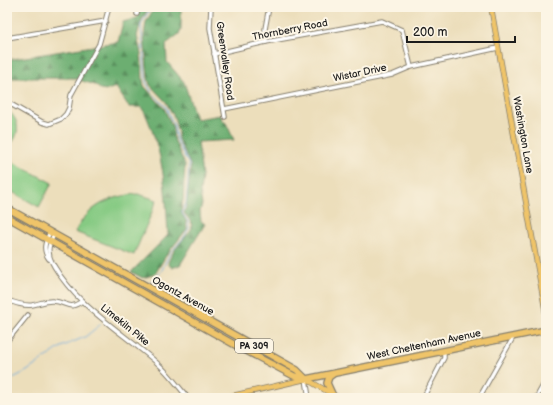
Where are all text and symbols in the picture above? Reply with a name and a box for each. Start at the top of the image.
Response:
street label: Thornberry Road [251,17,329,43]
scale bar [407,18,515,44]
street label: Greenvalley Road [214,21,237,102]
text: 200 m [413,25,447,40]
street label: Wistar Drive [332,61,388,85]
street label: Washington Lane [510,96,536,174]
street label: Ogontz Avenue [150,274,216,318]
street label: Limekiln Pike [98,302,152,348]
street label: West Cheltenham Avenue [366,327,482,363]
road number: PA 309 [235,339,273,353]

